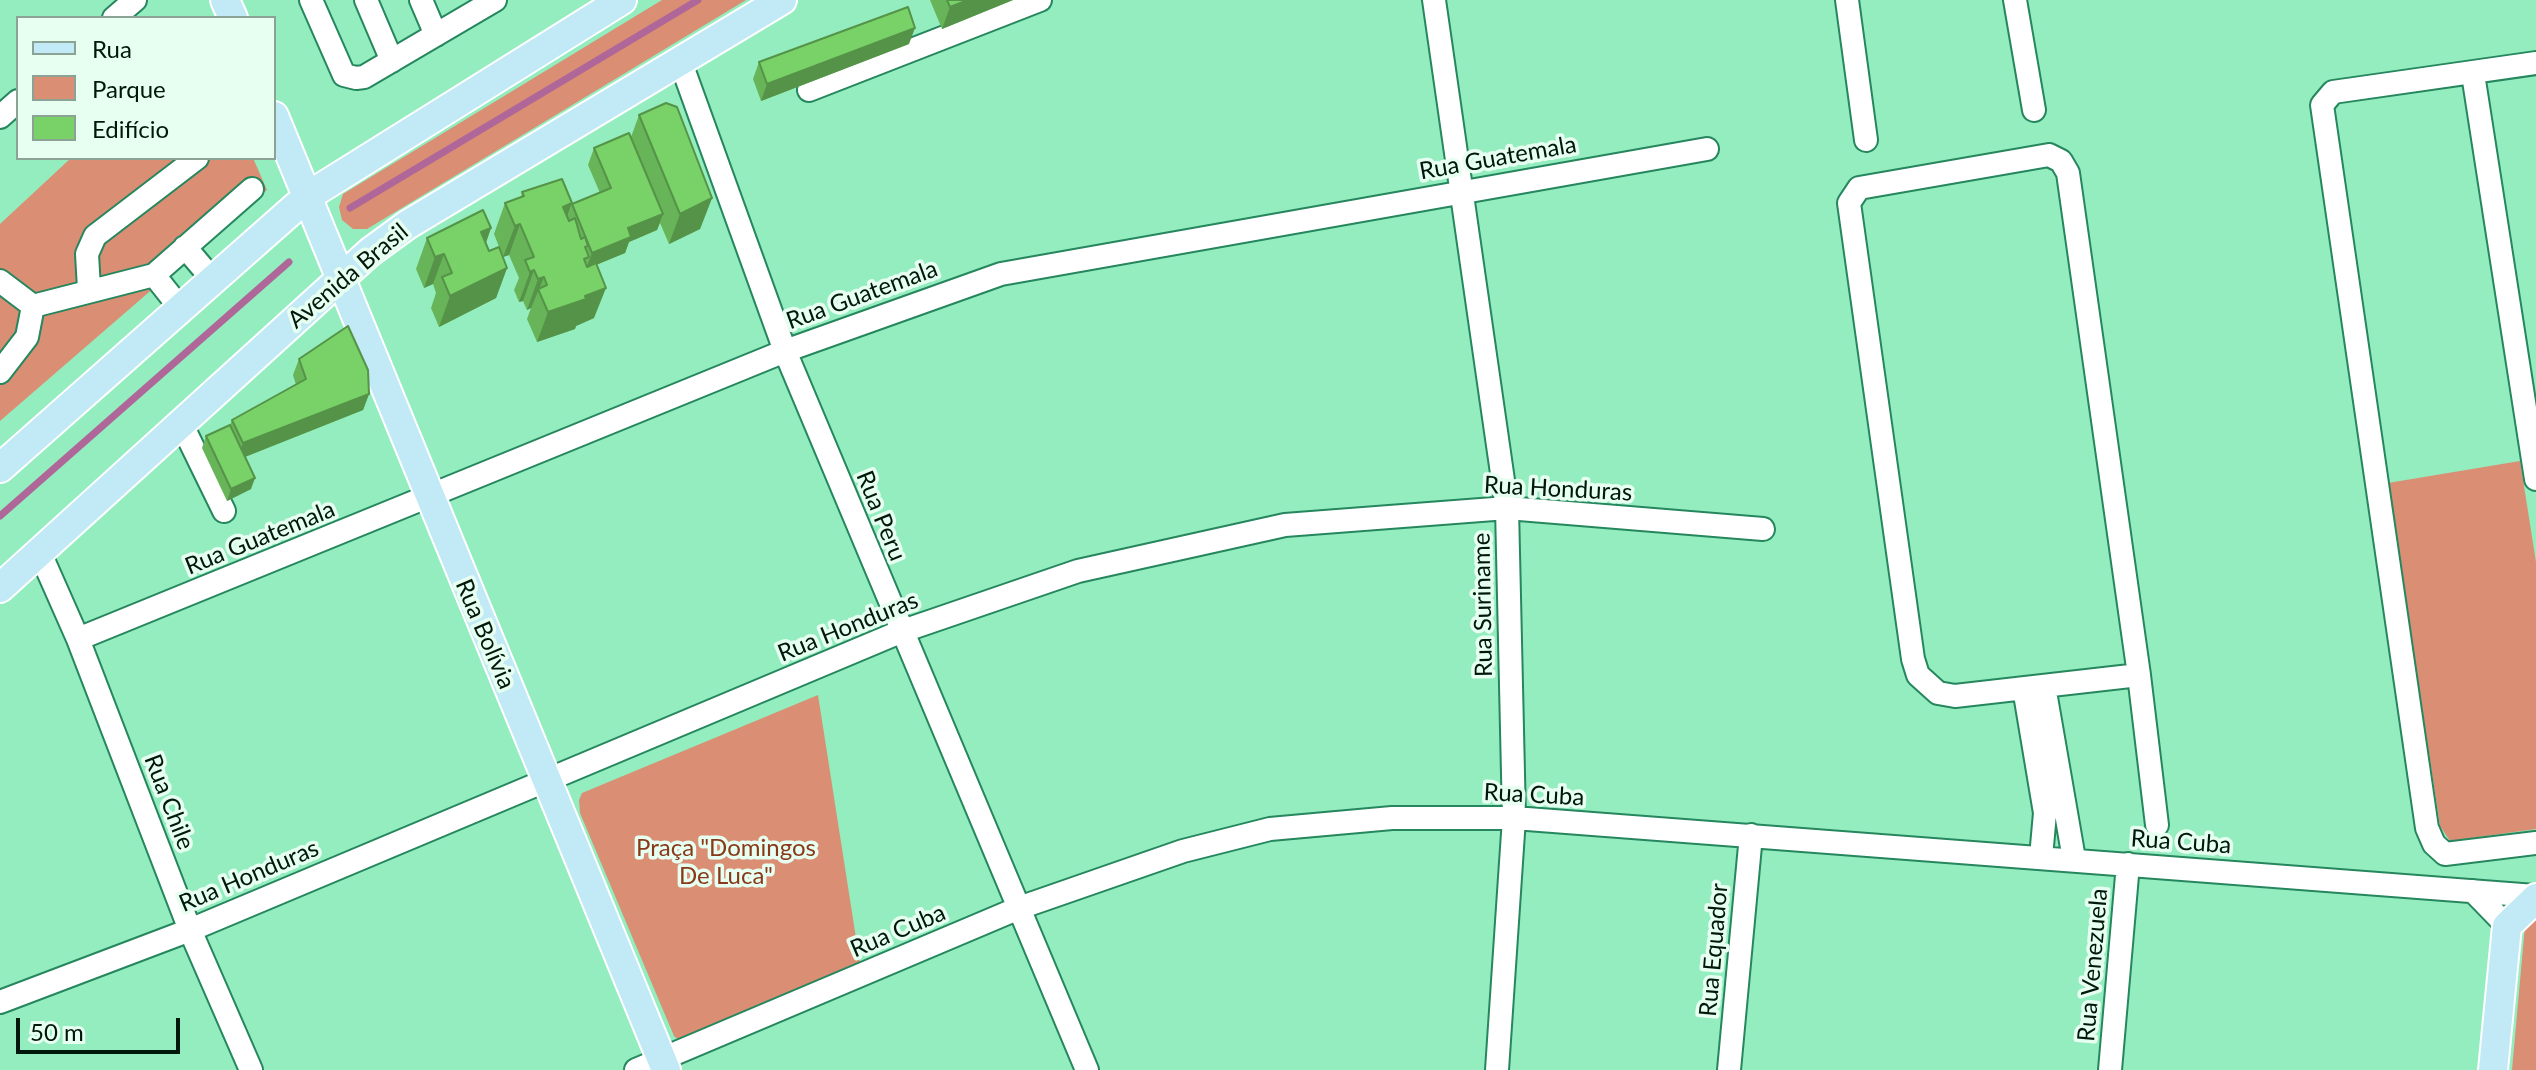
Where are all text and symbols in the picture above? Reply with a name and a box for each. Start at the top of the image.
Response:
legend [16,16,276,160]
text: Rua [92,34,132,63]
text: Parque [92,74,166,103]
text: Edifício [92,114,169,143]
street label: Rua Guatemala [1417,130,1579,186]
street label: Avenida Brasil [282,217,414,335]
street label: Rua Guatemala [782,254,942,336]
street label: Rua Peru [850,467,912,565]
street label: Rua Honduras [1483,471,1633,507]
street label: Rua Guatemala [181,495,339,581]
street label: Rua Suriname [1467,533,1499,677]
street label: Rua Bolívia [449,575,521,693]
street label: Rua Honduras [774,586,922,668]
street label: Rua Chile [138,750,200,854]
street label: Rua Cuba [1483,778,1585,812]
street label: Rua Cuba [2130,824,2232,860]
street label: Rua Honduras [175,834,323,918]
park label: Praça "Domingos De Luca" [636,834,816,890]
street label: Rua Equador [1694,882,1734,1018]
street label: Rua Venezuela [2072,887,2114,1043]
street label: Rua Cuba [846,898,950,964]
scale bar [20,1002,184,1052]
text: 50 m [30,1017,84,1046]

